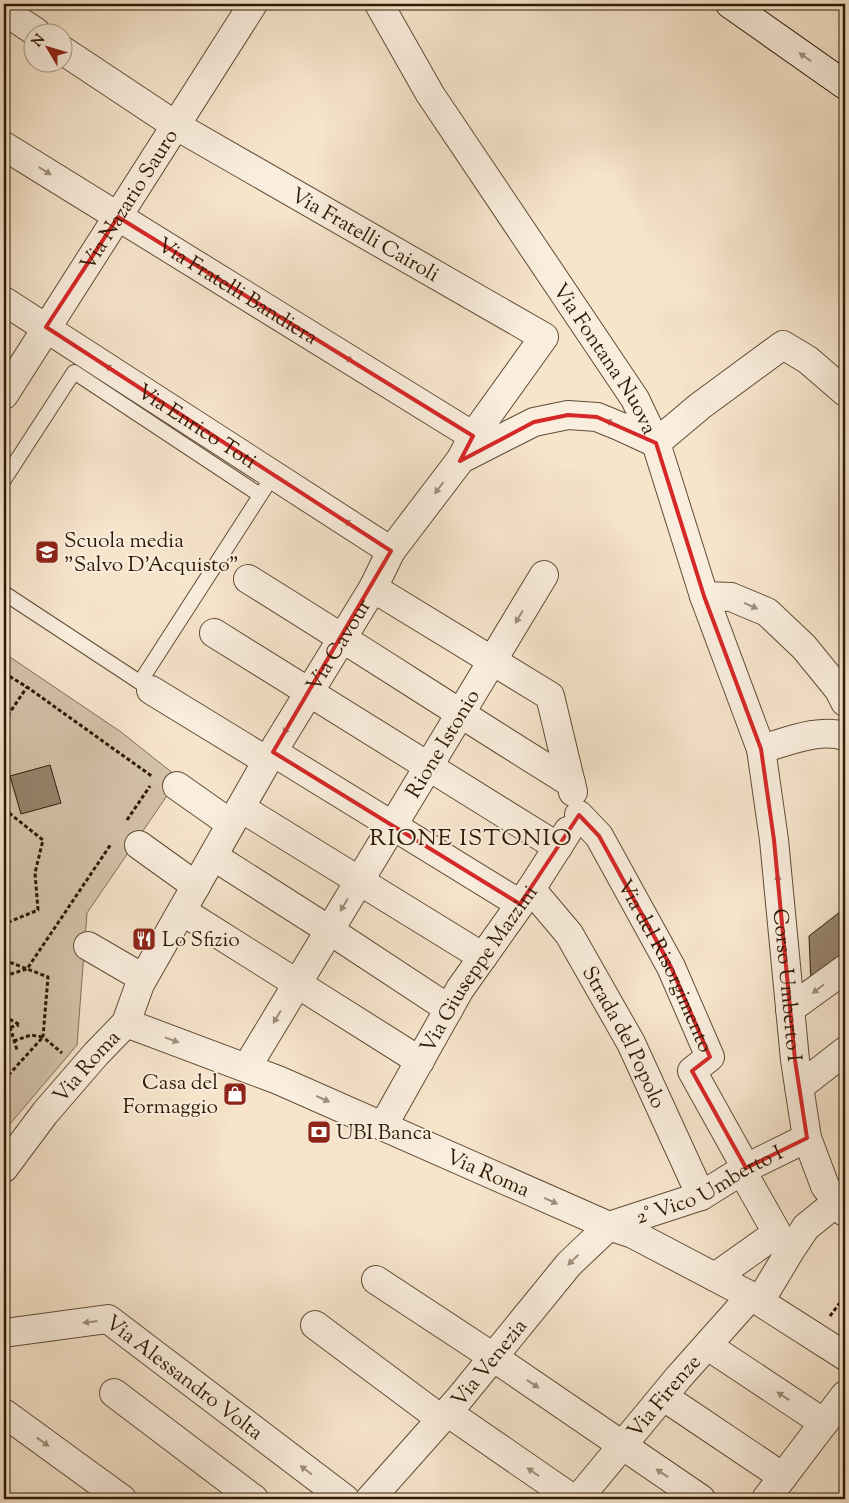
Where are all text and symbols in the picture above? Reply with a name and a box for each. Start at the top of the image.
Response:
north arrow [22,22,72,72]
text: N [28,31,51,52]
one-way arrow [799,52,812,62]
street label: Via Nazario Sauro [74,124,187,277]
one-way arrow [39,167,52,176]
street label: Via Fratelli Cairoli [284,181,444,291]
street label: Via Fratelli Bandiera [151,231,323,354]
street label: Via Fontana Nuova [544,278,663,440]
one-way arrow [341,354,354,363]
one-way arrow [105,364,118,374]
street label: Via Enrico Toti [130,378,262,477]
one-way arrow [604,419,619,427]
one-way arrow [434,481,444,495]
one-way arrow [344,519,357,529]
place label: Scuola media "Salvo D'Acquisto" [64,527,239,581]
school or university icon: Scuola media "Salvo D'Acquisto" [34,539,60,565]
street label: Via Cavour [300,594,380,698]
one-way arrow [744,602,758,610]
one-way arrow [514,611,523,624]
street label: Rione Istonio [400,684,489,805]
one-way arrow [283,722,292,735]
district label: RIONE ISTONIO [369,822,573,856]
one-way arrow [774,872,782,888]
street label: Via del Risorgimento [609,874,719,1058]
street label: Via Giuseppe Mazzini [414,880,546,1059]
one-way arrow [340,898,349,911]
street label: Corso Umberto I [764,907,808,1063]
restaurant icon: Lo Sfizio [131,926,157,952]
place label: Lo Sfizio [162,926,240,956]
street label: Strada del Popolo [573,961,672,1114]
one-way arrow [811,984,825,994]
one-way arrow [273,1010,282,1023]
street label: Via Roma [47,1024,129,1111]
one-way arrow [165,1036,180,1044]
place label: Casa del Formaggio [123,1069,218,1123]
shop icon: Casa del Formaggio [222,1081,248,1107]
one-way arrow [316,1096,330,1104]
bank icon: UBI Banca [306,1119,332,1145]
place label: UBI Banca [336,1119,432,1149]
street label: 2° Vico Umberto I [632,1139,789,1233]
street label: Via Roma [441,1143,534,1206]
one-way arrow [544,1198,558,1206]
one-way arrow [568,1253,580,1265]
street label: Via Alessandro Volta [98,1309,269,1449]
street label: Via Venezia [445,1313,536,1414]
one-way arrow [81,1318,97,1326]
street label: Via Firenze [621,1349,709,1445]
one-way arrow [526,1379,540,1389]
one-way arrow [776,1391,790,1401]
one-way arrow [36,1437,50,1447]
one-way arrow [300,1464,313,1475]
one-way arrow [527,1467,540,1477]
one-way arrow [655,1468,668,1477]

